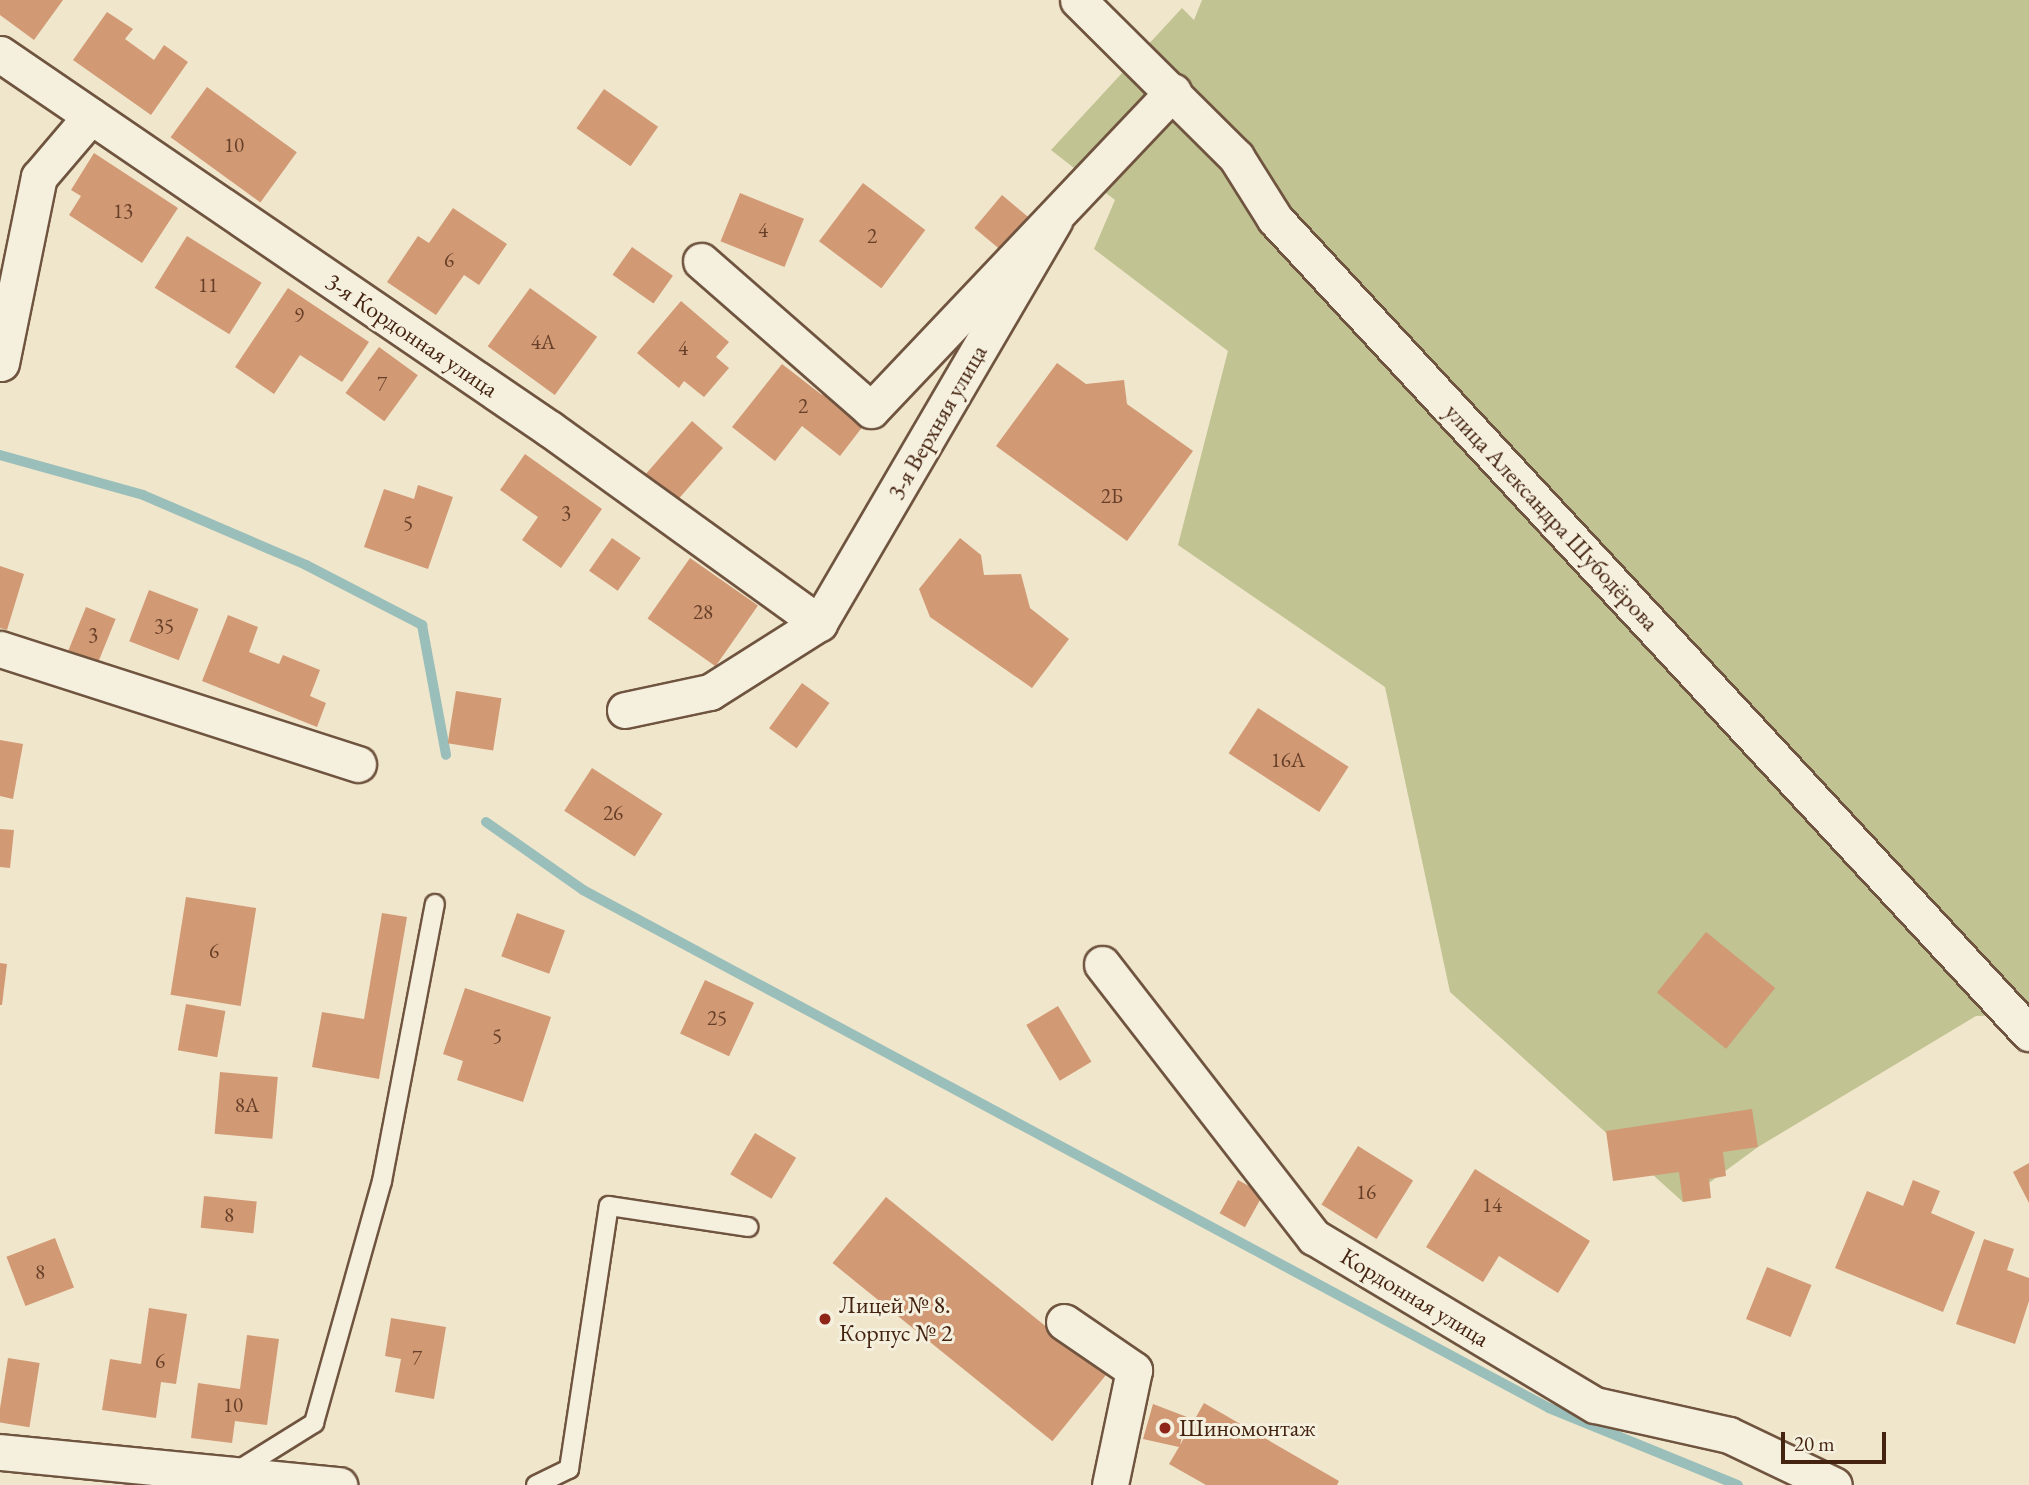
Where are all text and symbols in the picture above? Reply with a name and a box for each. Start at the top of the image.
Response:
house number: 10 [224,132,244,158]
house number: 13 [113,198,133,224]
house number: 4 [758,217,768,243]
house number: 2 [867,223,877,249]
house number: 6 [444,247,454,273]
street label: 3-я Кордонная улица [320,267,504,403]
house number: 11 [198,272,218,298]
house number: 9 [294,302,304,328]
house number: 4А [531,329,555,355]
house number: 4 [678,335,688,361]
street label: 3-я Верхняя улица [881,340,993,504]
house number: 7 [377,371,387,397]
house number: 2 [798,393,808,419]
street label: улица Александра Шубодёрова [1439,397,1665,637]
house number: 2Б [1101,483,1123,509]
house number: 3 [561,500,571,526]
house number: 5 [403,510,413,536]
house number: 28 [693,599,713,625]
house number: 35 [154,613,174,639]
house number: 3 [88,622,98,648]
house number: 16А [1271,747,1305,773]
house number: 26 [603,800,623,826]
house number: 6 [209,938,219,964]
house number: 25 [707,1005,727,1031]
house number: 5 [492,1023,502,1049]
house number: 8А [235,1092,259,1118]
house number: 16 [1356,1179,1376,1205]
house number: 14 [1482,1192,1502,1218]
house number: 8 [224,1202,234,1228]
street label: Кордонная улица [1336,1241,1494,1353]
house number: 8 [35,1259,45,1285]
place label: Лицей № 8. Корпус № 2 [839,1291,952,1347]
marker: Лицей № 8. Корпус № 2 [817,1311,833,1327]
house number: 7 [412,1345,422,1371]
house number: 6 [155,1348,165,1374]
house number: 10 [223,1392,243,1418]
place label: Шиномонтаж [1179,1414,1316,1442]
scale bar [1784,1418,1889,1462]
marker: Шиномонтаж [1157,1420,1173,1436]
text: 20 m [1794,1430,1835,1457]

